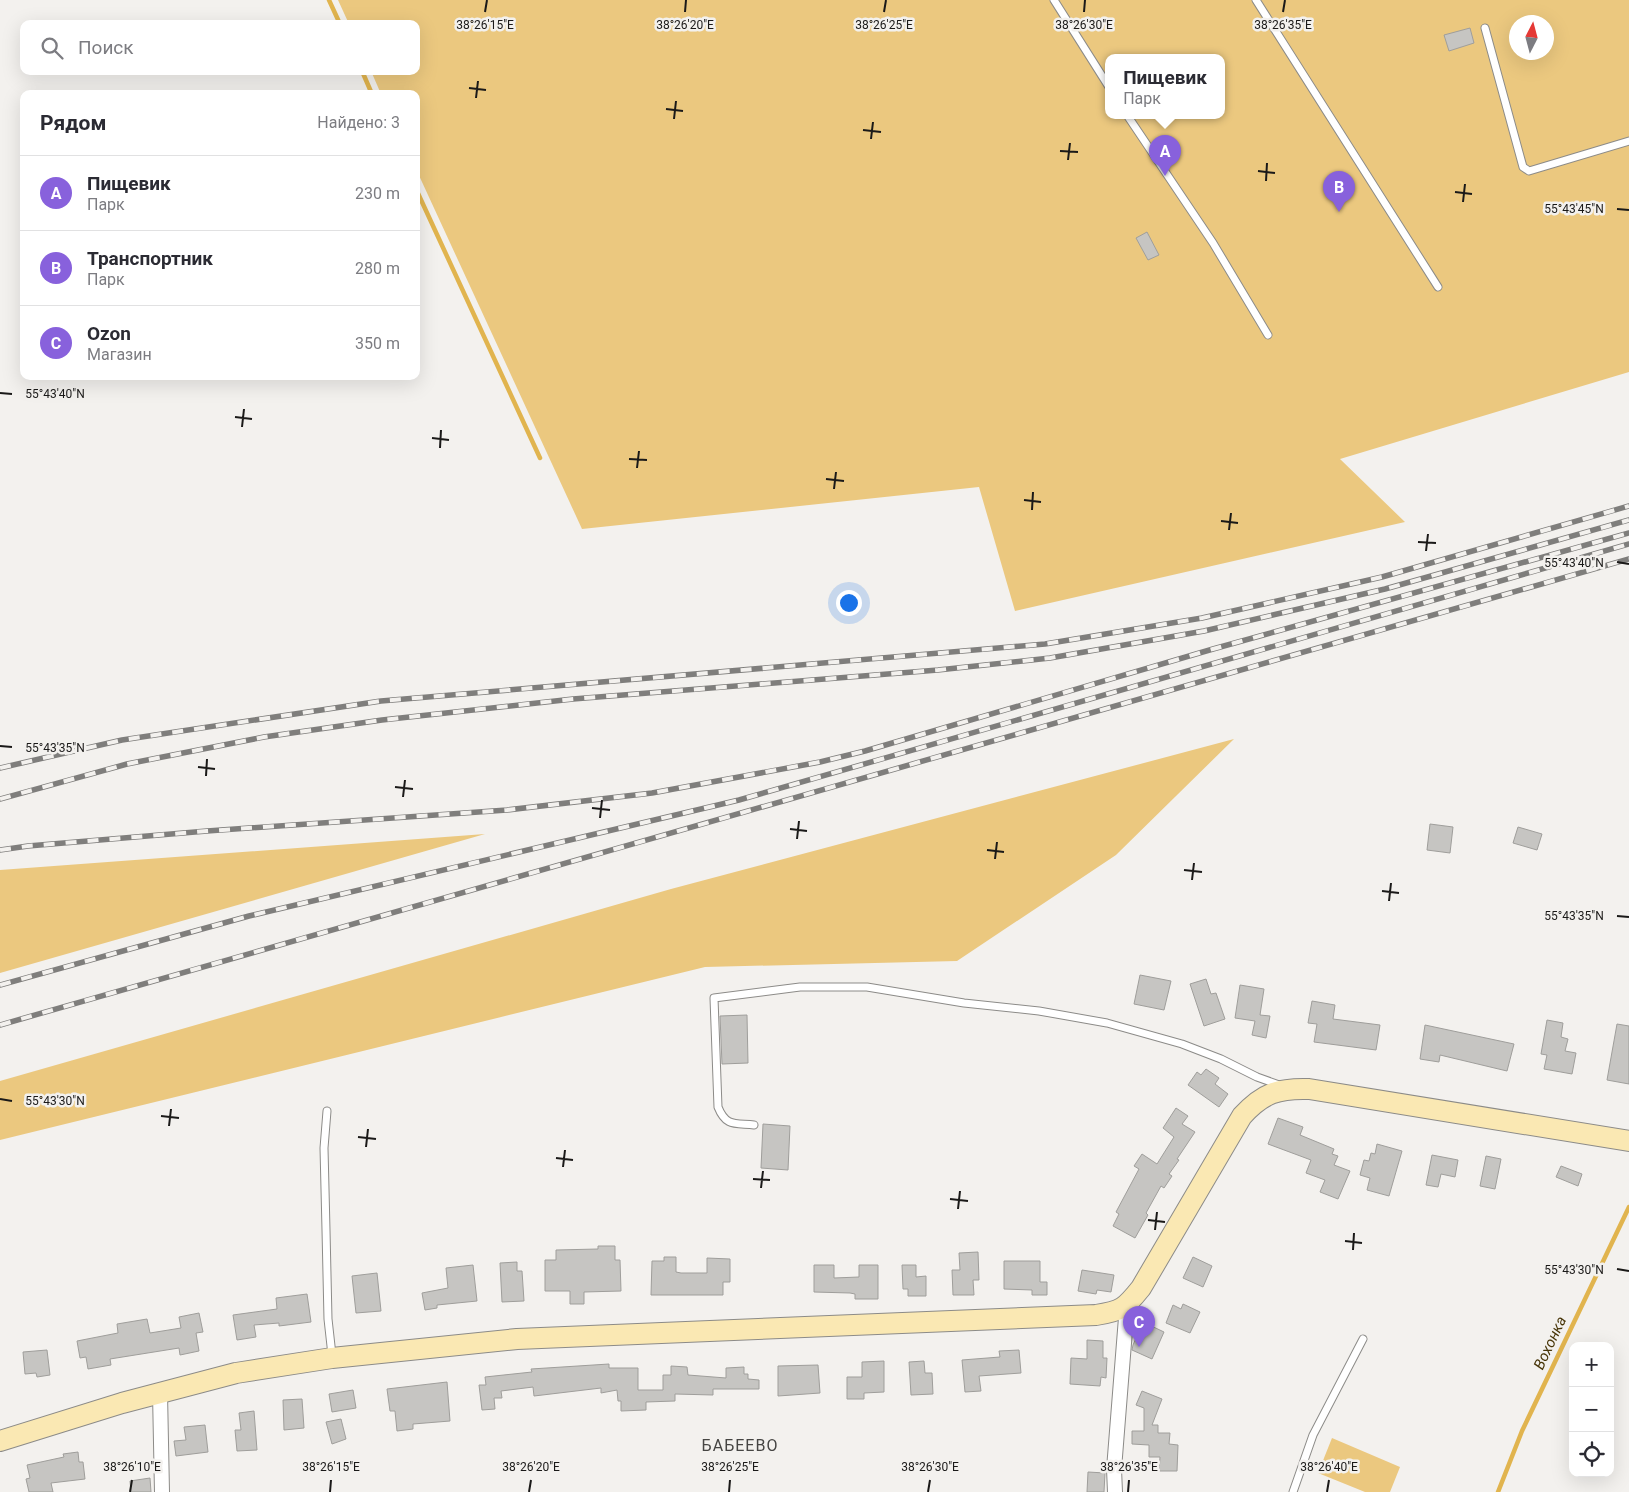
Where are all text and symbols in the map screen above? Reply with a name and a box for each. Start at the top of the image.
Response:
north arrow [1509,15,1554,60]
text: 38°26'15"E [456,18,514,32]
text: 38°26'20"E [656,18,714,32]
text: 38°26'25"E [855,18,913,32]
text: 38°26'30"E [1055,18,1113,32]
text: 38°26'35"E [1254,18,1312,32]
search box [20,20,420,75]
icon: search [38,34,66,62]
text: Поиск [78,36,134,59]
popup [1105,54,1225,119]
text: Пищевик [1123,66,1207,89]
text: Парк [1123,89,1161,108]
text: Рядом [40,111,106,135]
text: Найдено: 3 [317,113,400,132]
pin: A [1149,135,1181,176]
pin: B [1323,171,1355,212]
text: Пищевик [87,172,171,195]
text: A [51,184,61,203]
text: 230 m [355,184,400,203]
text: Парк [87,195,125,214]
text: 55°43'45"N [1544,202,1604,216]
text: Транспортник [87,247,213,270]
text: B [51,259,61,278]
text: 280 m [355,259,400,278]
text: Парк [87,270,125,289]
text: Ozon [87,322,131,345]
text: C [51,334,61,353]
text: 350 m [355,334,400,353]
text: Магазин [87,345,152,364]
text: 55°43'40"N [25,387,85,401]
text: 55°43'40"N [1544,556,1604,570]
your location [836,590,862,616]
text: 55°43'35"N [25,741,85,755]
text: 55°43'35"N [1544,909,1604,923]
text: 55°43'30"N [25,1094,85,1108]
text: 55°43'30"N [1544,1263,1604,1277]
pin: C [1123,1306,1155,1347]
water label: Вохонка [1530,1313,1570,1373]
map controls [1569,1342,1614,1477]
button: + [1569,1342,1614,1387]
button: − [1569,1387,1614,1432]
button: locate [1569,1432,1614,1477]
district label: БАБЕЕВО [702,1436,778,1455]
text: 38°26'10"E [103,1460,161,1474]
text: 38°26'15"E [302,1460,360,1474]
text: 38°26'20"E [502,1460,560,1474]
text: 38°26'25"E [701,1460,759,1474]
text: 38°26'30"E [901,1460,959,1474]
text: 38°26'35"E [1100,1460,1158,1474]
text: 38°26'40"E [1300,1460,1358,1474]

